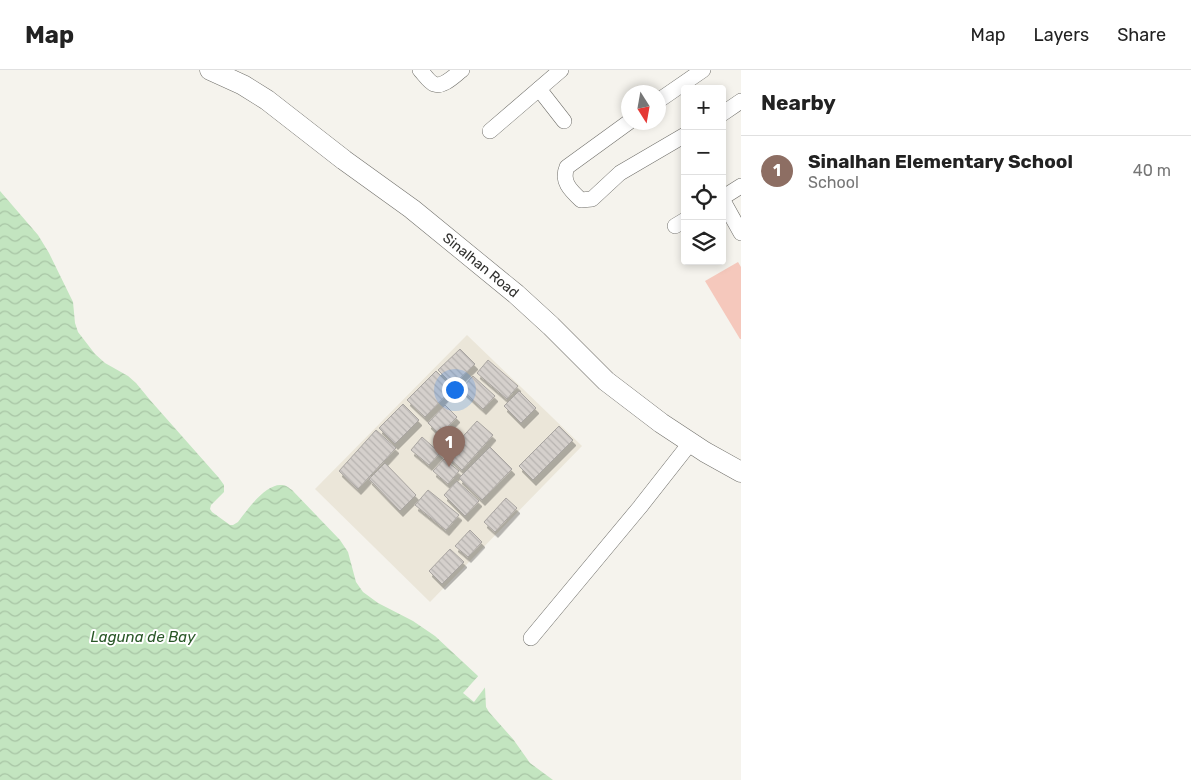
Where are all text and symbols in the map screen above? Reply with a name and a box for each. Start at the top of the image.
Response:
text: Map [25,21,74,49]
text: Map [971,24,1006,46]
text: Layers [1034,24,1089,46]
text: Share [1117,24,1166,46]
north arrow [621,85,666,130]
map controls [681,85,726,265]
button: + [681,85,726,130]
text: Nearby [761,90,836,115]
button: − [681,130,726,175]
text: Sinalhan Elementary School [808,150,1073,173]
text: 1 [773,161,781,180]
text: 40 m [1133,161,1171,180]
text: School [808,173,859,192]
button: locate [681,175,726,220]
button: layers [681,220,726,265]
street label: Sinalhan Road [439,229,522,301]
your location [442,377,468,403]
pin: 1 [433,426,465,467]
water label: Laguna de Bay [91,628,196,646]

